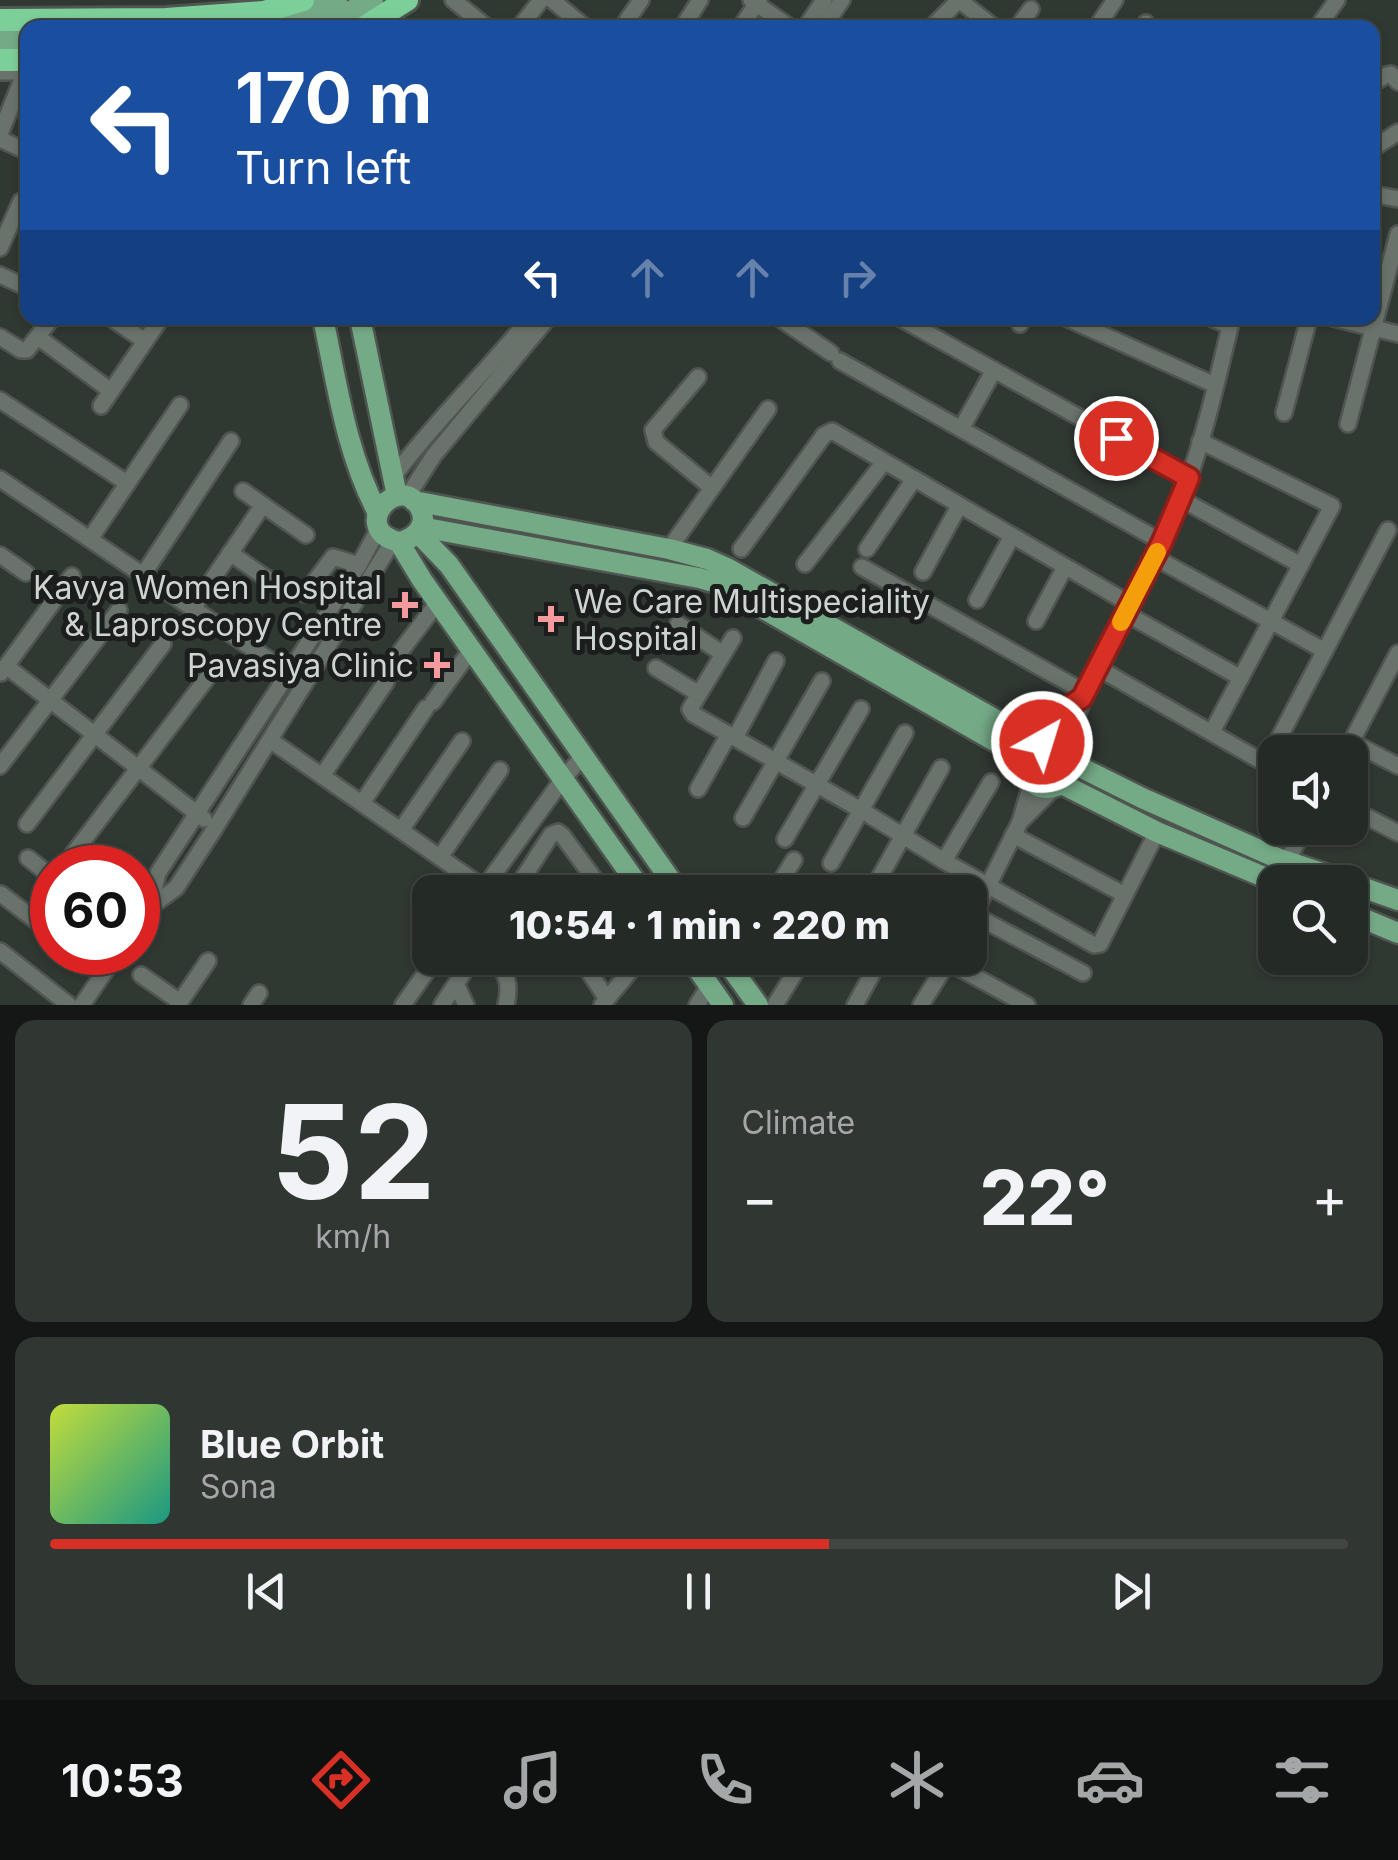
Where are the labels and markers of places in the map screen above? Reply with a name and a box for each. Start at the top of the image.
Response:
pin [1074,396,1159,481]
place label: Kavya Women Hospital & Laproscopy Centre [33,568,382,644]
place label: We Care Multispeciality Hospital [574,582,930,658]
marker: Kavya Women Hospital & Laproscopy Centre [392,592,418,618]
marker: We Care Multispeciality Hospital [538,606,564,632]
place label: Pavasiya Clinic [187,646,414,685]
marker: Pavasiya Clinic [424,652,450,678]

